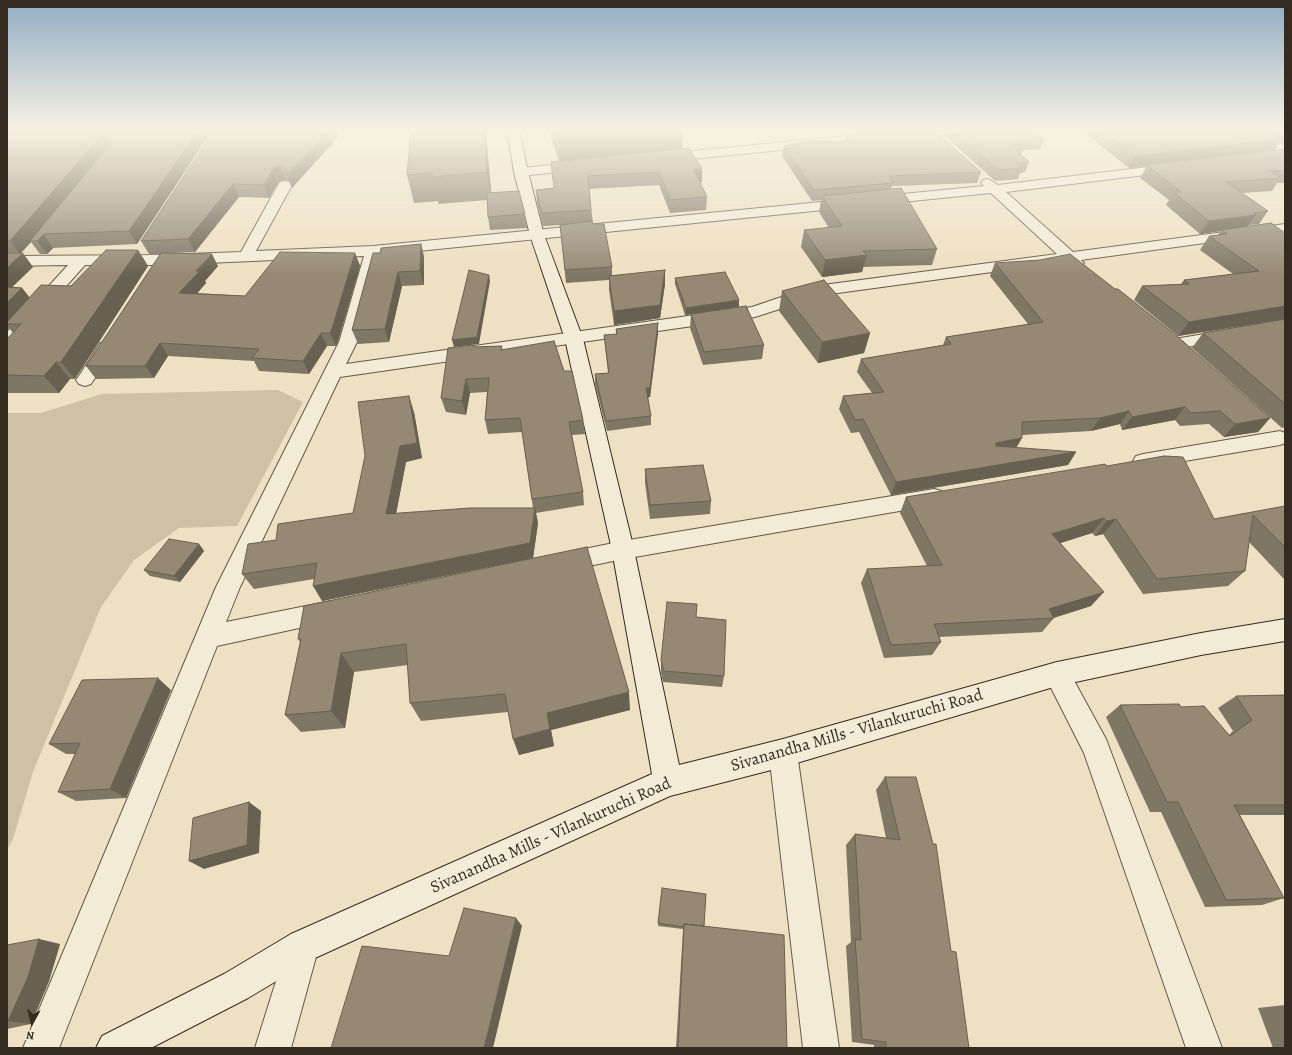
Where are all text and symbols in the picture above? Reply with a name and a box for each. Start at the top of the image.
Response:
street label: Sivanandha Mills - Vilankuruchi Road [729,685,985,777]
street label: Sivanandha Mills - Vilankuruchi Road [427,774,675,898]
north arrow [12,1003,52,1043]
text: N [25,1027,35,1043]

